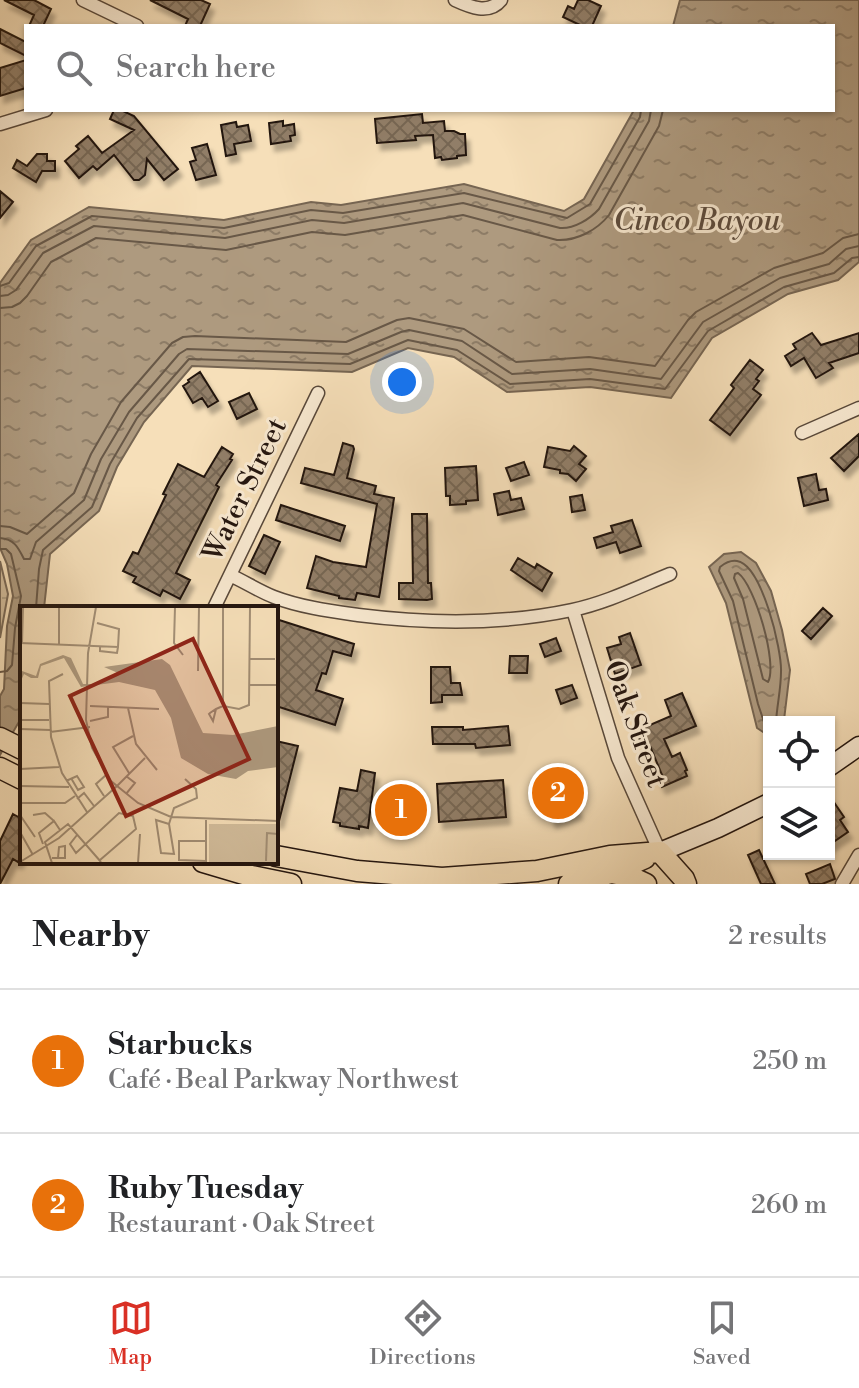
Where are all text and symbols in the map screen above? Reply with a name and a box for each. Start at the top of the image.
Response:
search box [24,24,835,112]
icon: search [52,46,96,90]
text: Search here [116,49,276,87]
water label: Cinco Bayou [613,202,781,240]
your location [382,362,422,402]
street label: Water Street [195,412,295,568]
inset map [20,606,278,864]
street label: Oak Street [596,656,674,792]
map controls [763,716,835,860]
button: locate [763,716,835,788]
pin: 2 [532,763,584,823]
pin: 1 [375,780,427,840]
button: layers [763,788,835,860]
text: Nearby [32,915,150,957]
text: 2 results [728,920,827,952]
text: Starbucks [108,1026,252,1064]
text: 1 [52,1045,64,1077]
text: 250 m [752,1045,827,1077]
text: Café · Beal Parkway Northwest [108,1064,459,1096]
text: Ruby Tuesday [108,1170,304,1208]
text: 2 [50,1189,66,1221]
text: 260 m [751,1189,827,1221]
text: Restaurant · Oak Street [108,1208,375,1240]
tab: Map [109,1296,153,1371]
tab: Directions [370,1296,476,1371]
tab: Saved [693,1296,750,1371]

